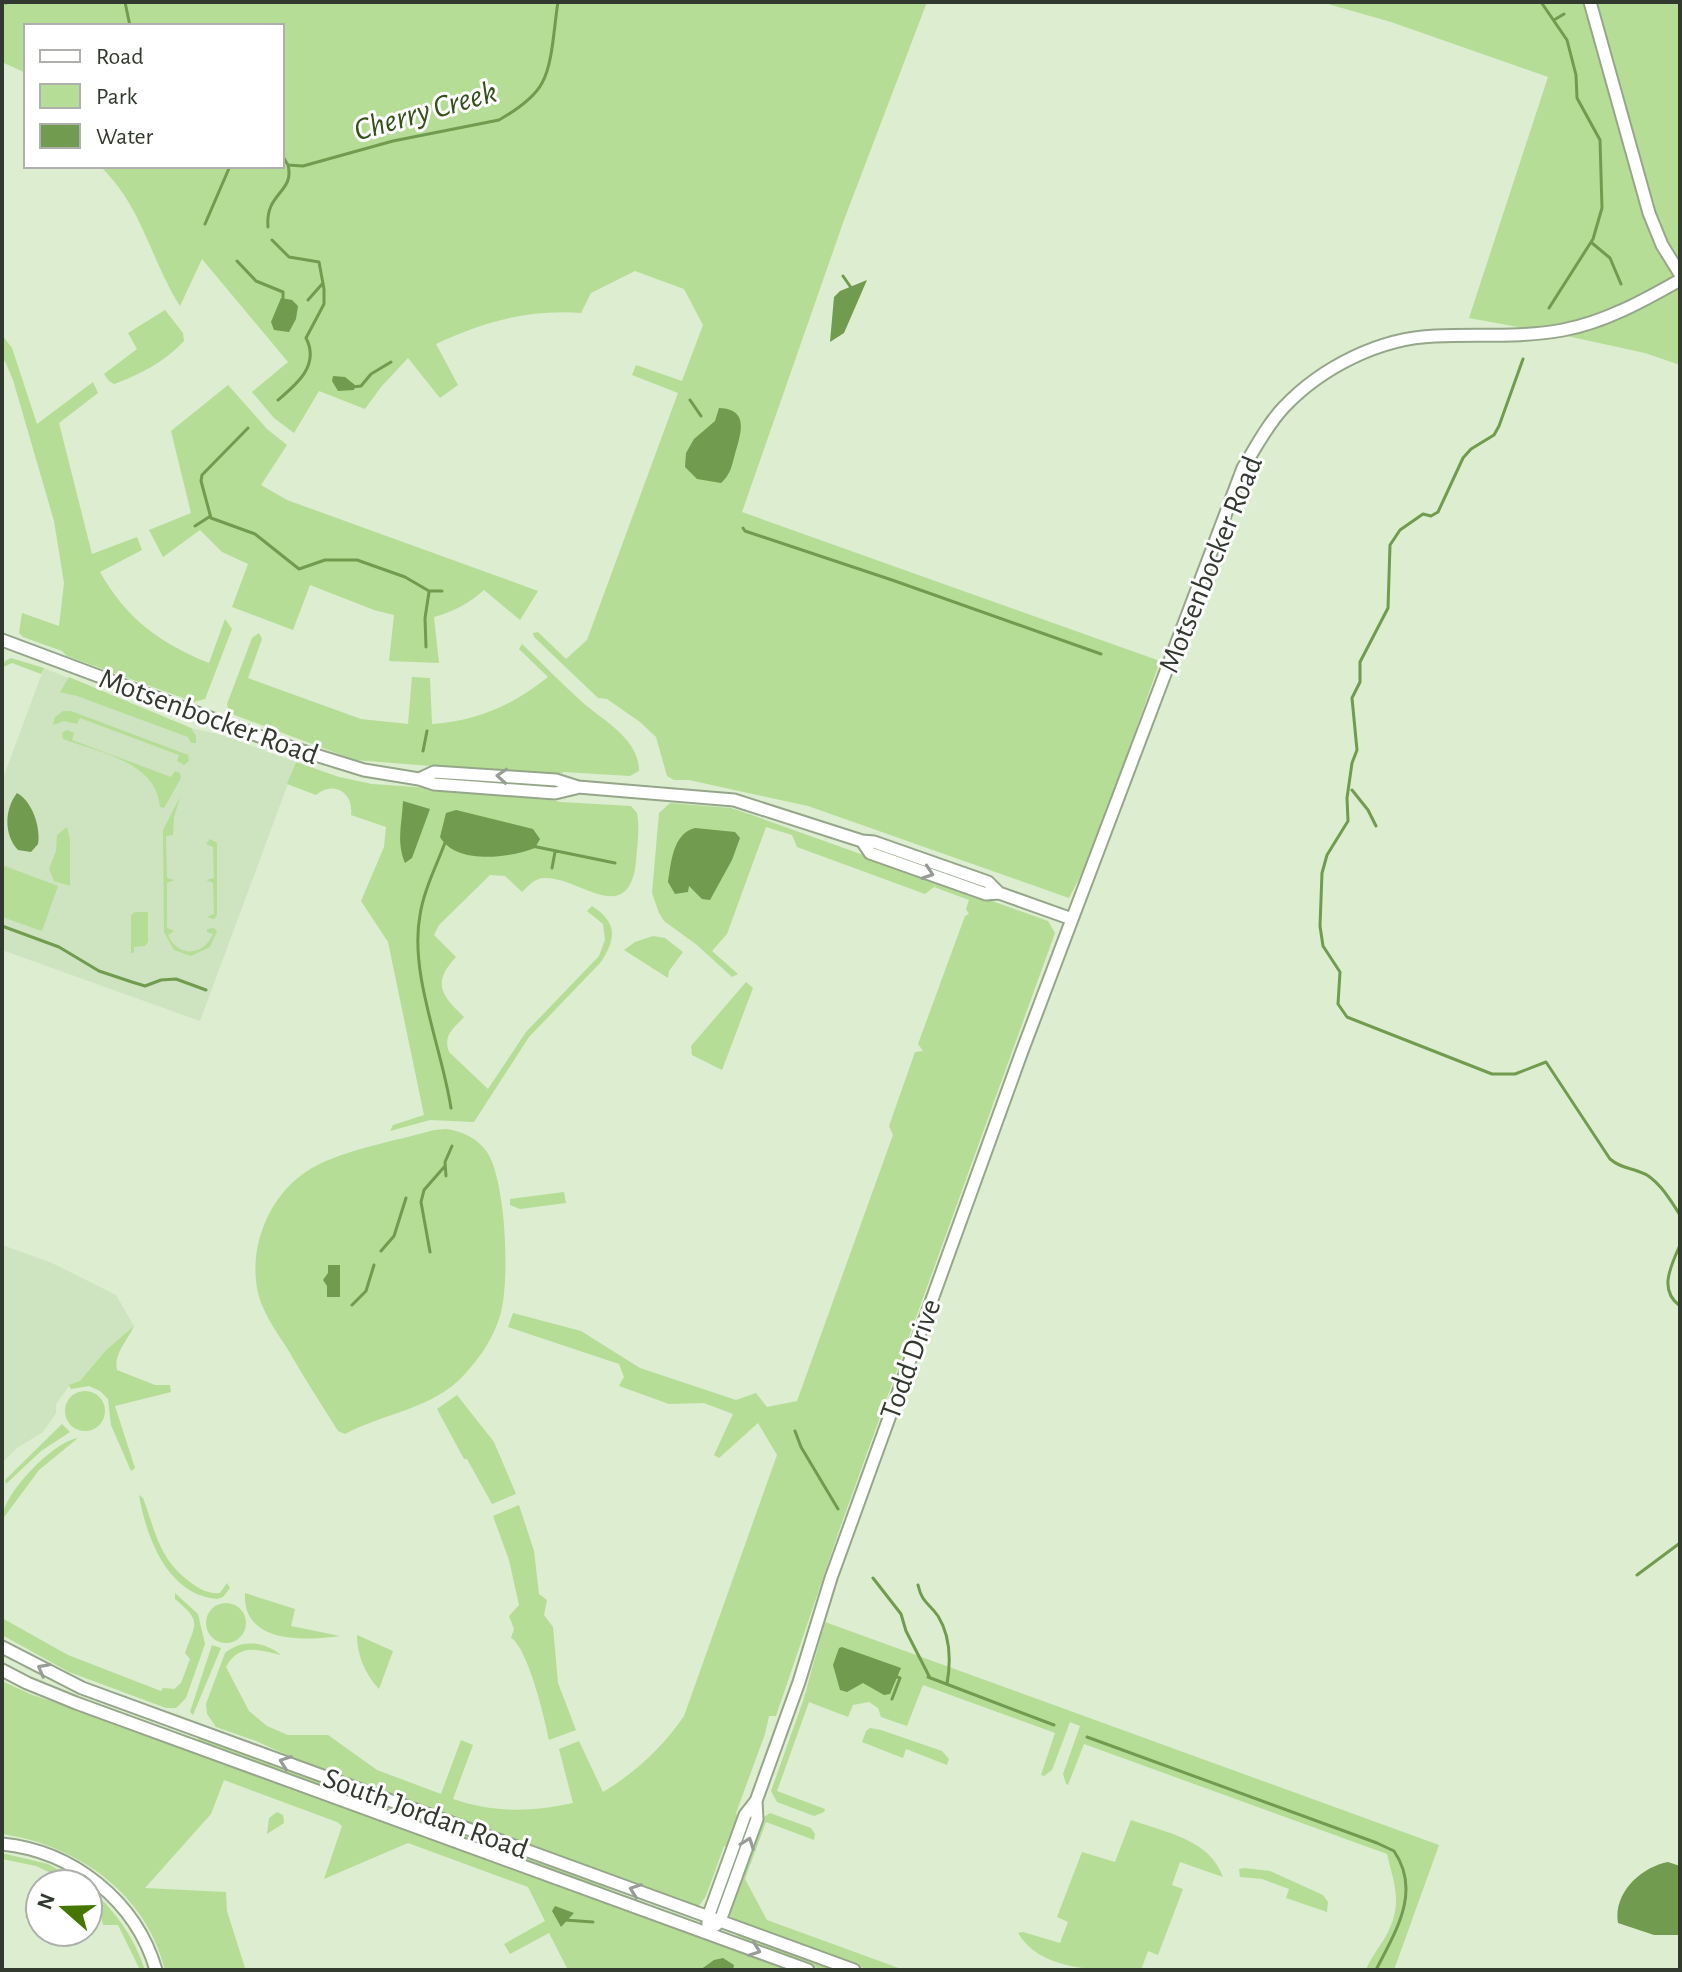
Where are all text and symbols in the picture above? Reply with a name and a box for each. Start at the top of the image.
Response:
legend [24,24,284,168]
text: Road [96,45,144,69]
water label: Cherry Creek [350,75,500,147]
text: Park [96,85,137,109]
text: Water [96,125,154,149]
street label: Motsenbocker Road [1154,452,1268,677]
street label: Motsenbocker Road [95,663,322,771]
one-way arrow [495,768,508,785]
one-way arrow [920,864,934,880]
street label: Todd Drive [875,1295,947,1424]
one-way arrow [37,1663,51,1679]
one-way arrow [279,1755,293,1772]
street label: South Jordan Road [319,1763,532,1865]
one-way arrow [738,1837,755,1851]
north arrow [24,1868,104,1948]
one-way arrow [629,1883,643,1900]
text: N [33,1891,59,1912]
one-way arrow [747,1940,761,1957]

